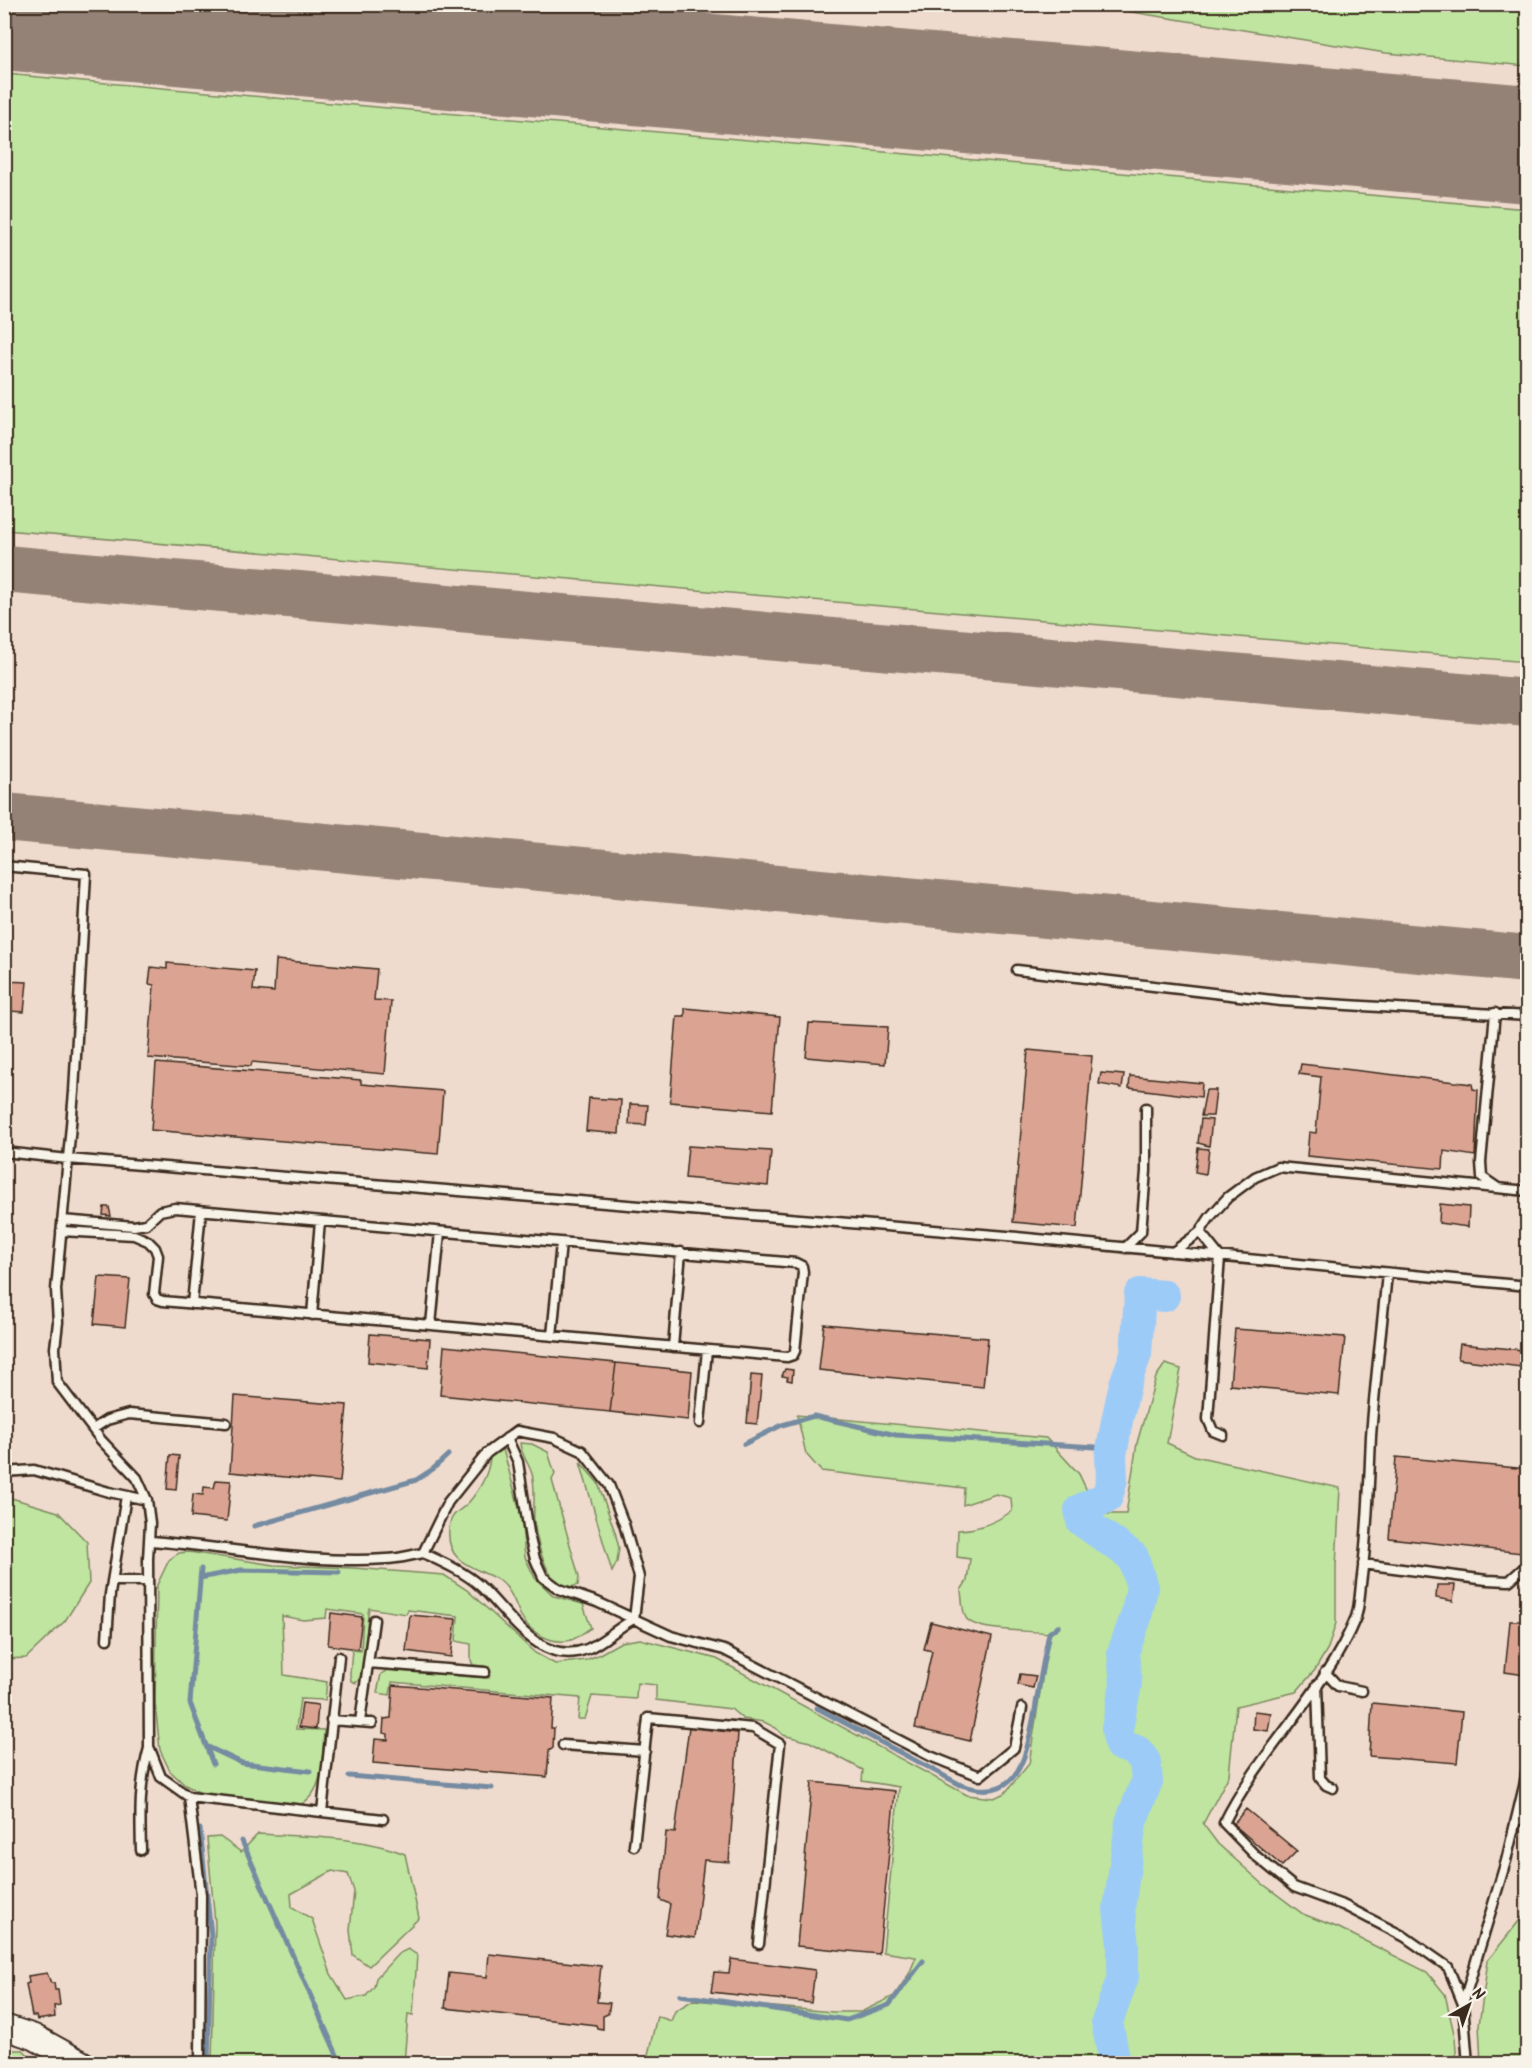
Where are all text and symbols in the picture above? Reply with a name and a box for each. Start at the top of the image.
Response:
north arrow [1439,1975,1499,2035]
text: N [1466,1982,1490,2007]

